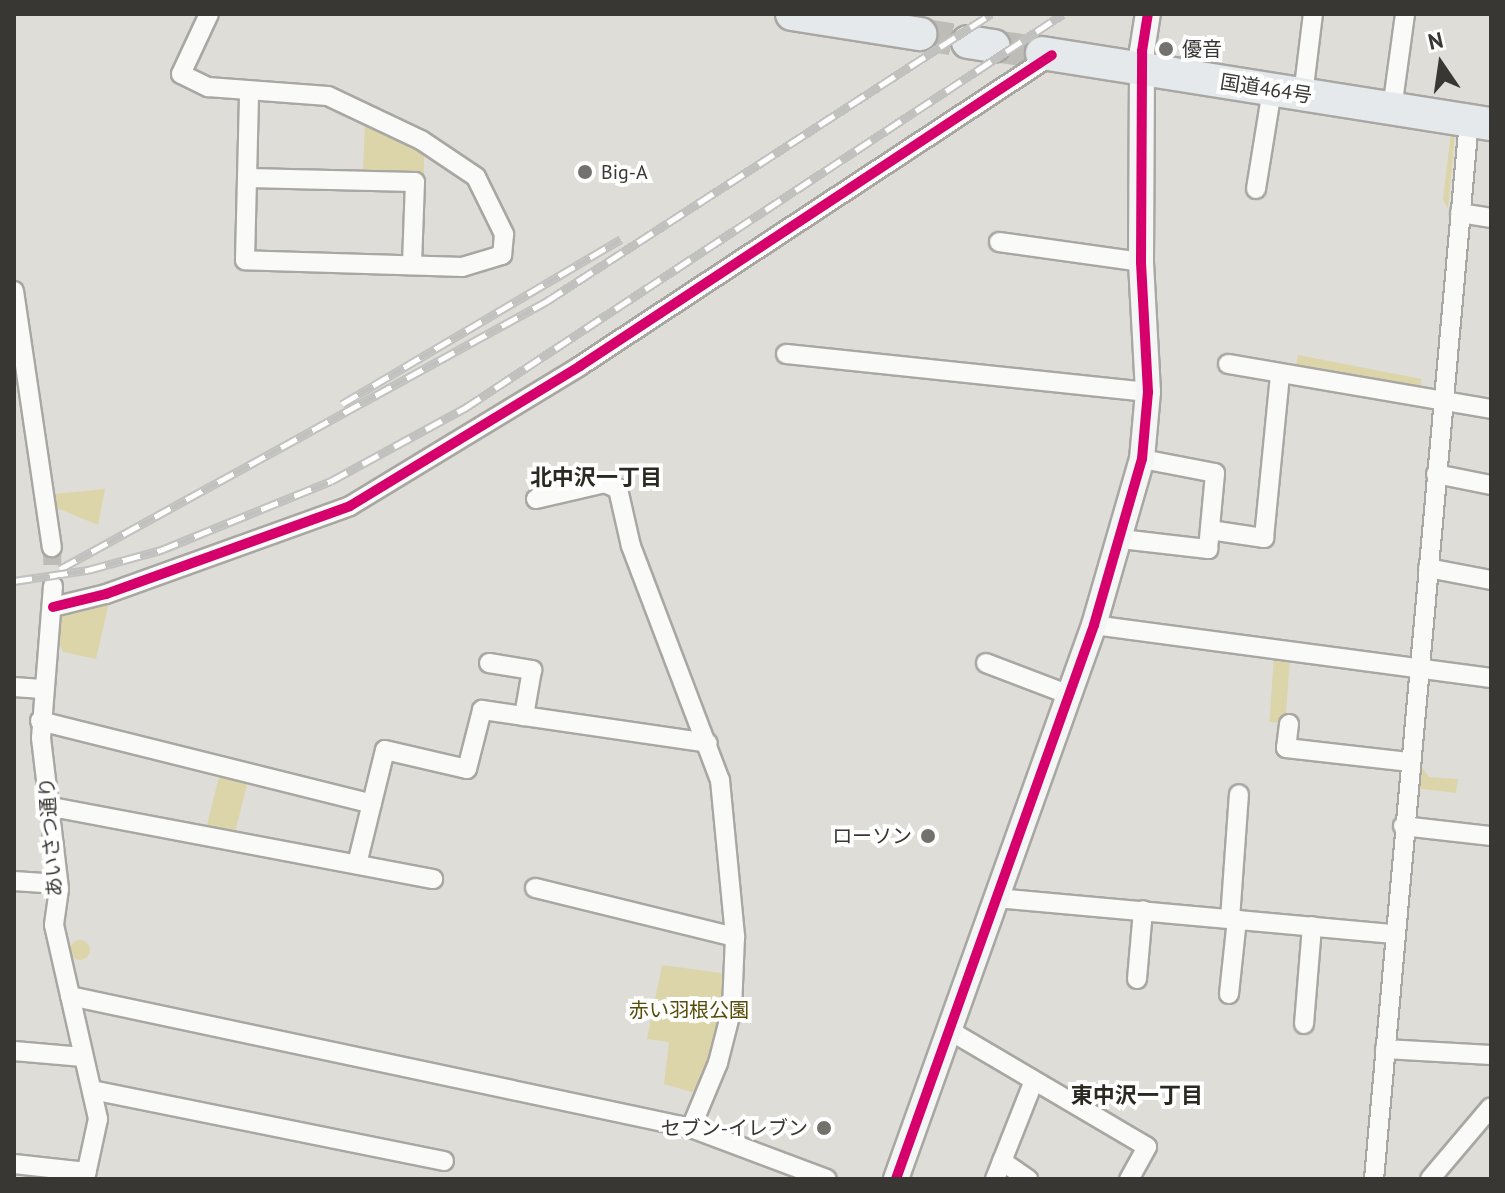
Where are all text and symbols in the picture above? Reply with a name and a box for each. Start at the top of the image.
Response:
north arrow [1401,24,1481,104]
text: N [1425,25,1446,56]
place label: 優音 [1182,37,1222,61]
marker: 優音 [1157,40,1175,58]
street label: 国道464号 [1218,70,1314,108]
place label: Big-A [601,160,648,184]
marker: Big-A [576,163,594,181]
district label: 北中沢一丁目 [530,465,662,491]
street label: あいさつ通り [35,776,67,898]
place label: ローソン [832,824,912,848]
marker: ローソン [919,827,937,845]
park label: 赤い羽根公園 [629,998,749,1022]
district label: 東中沢一丁目 [1071,1083,1203,1109]
place label: セブン-イレブン [661,1116,808,1140]
marker: セブン-イレブン [815,1119,833,1137]

